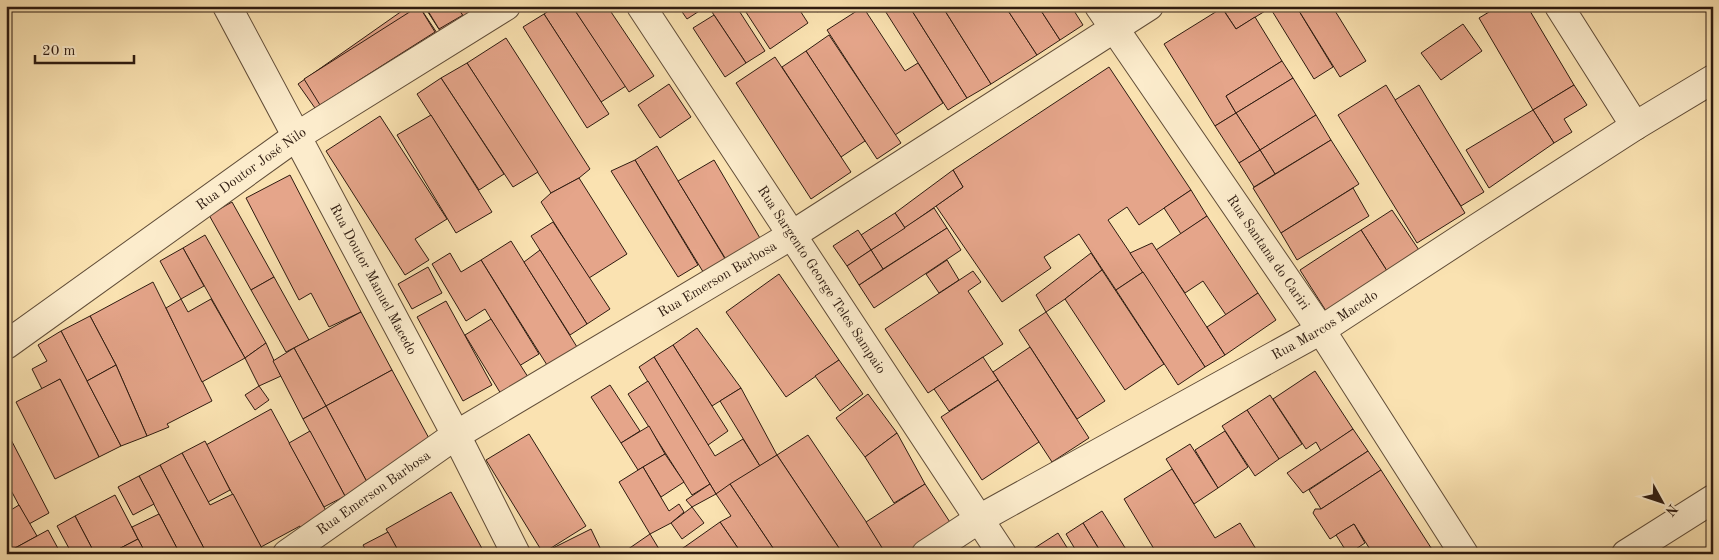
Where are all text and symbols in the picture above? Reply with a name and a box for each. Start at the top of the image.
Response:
scale bar [35,32,134,64]
text: 20 m [42,44,76,59]
street label: Rua Doutor José Nilo [194,125,309,213]
street label: Rua Sargento George Teles Sampaio [755,184,888,376]
street label: Rua Santana do Cariri [1224,193,1312,313]
street label: Rua Doutor Manuel Macedo [327,202,419,357]
street label: Rua Emerson Barbosa [656,239,779,320]
street label: Rua Marcos Macedo [1270,288,1380,363]
street label: Rua Emerson Barbosa [314,448,433,538]
north arrow [1636,478,1686,528]
text: N [1662,501,1680,519]

